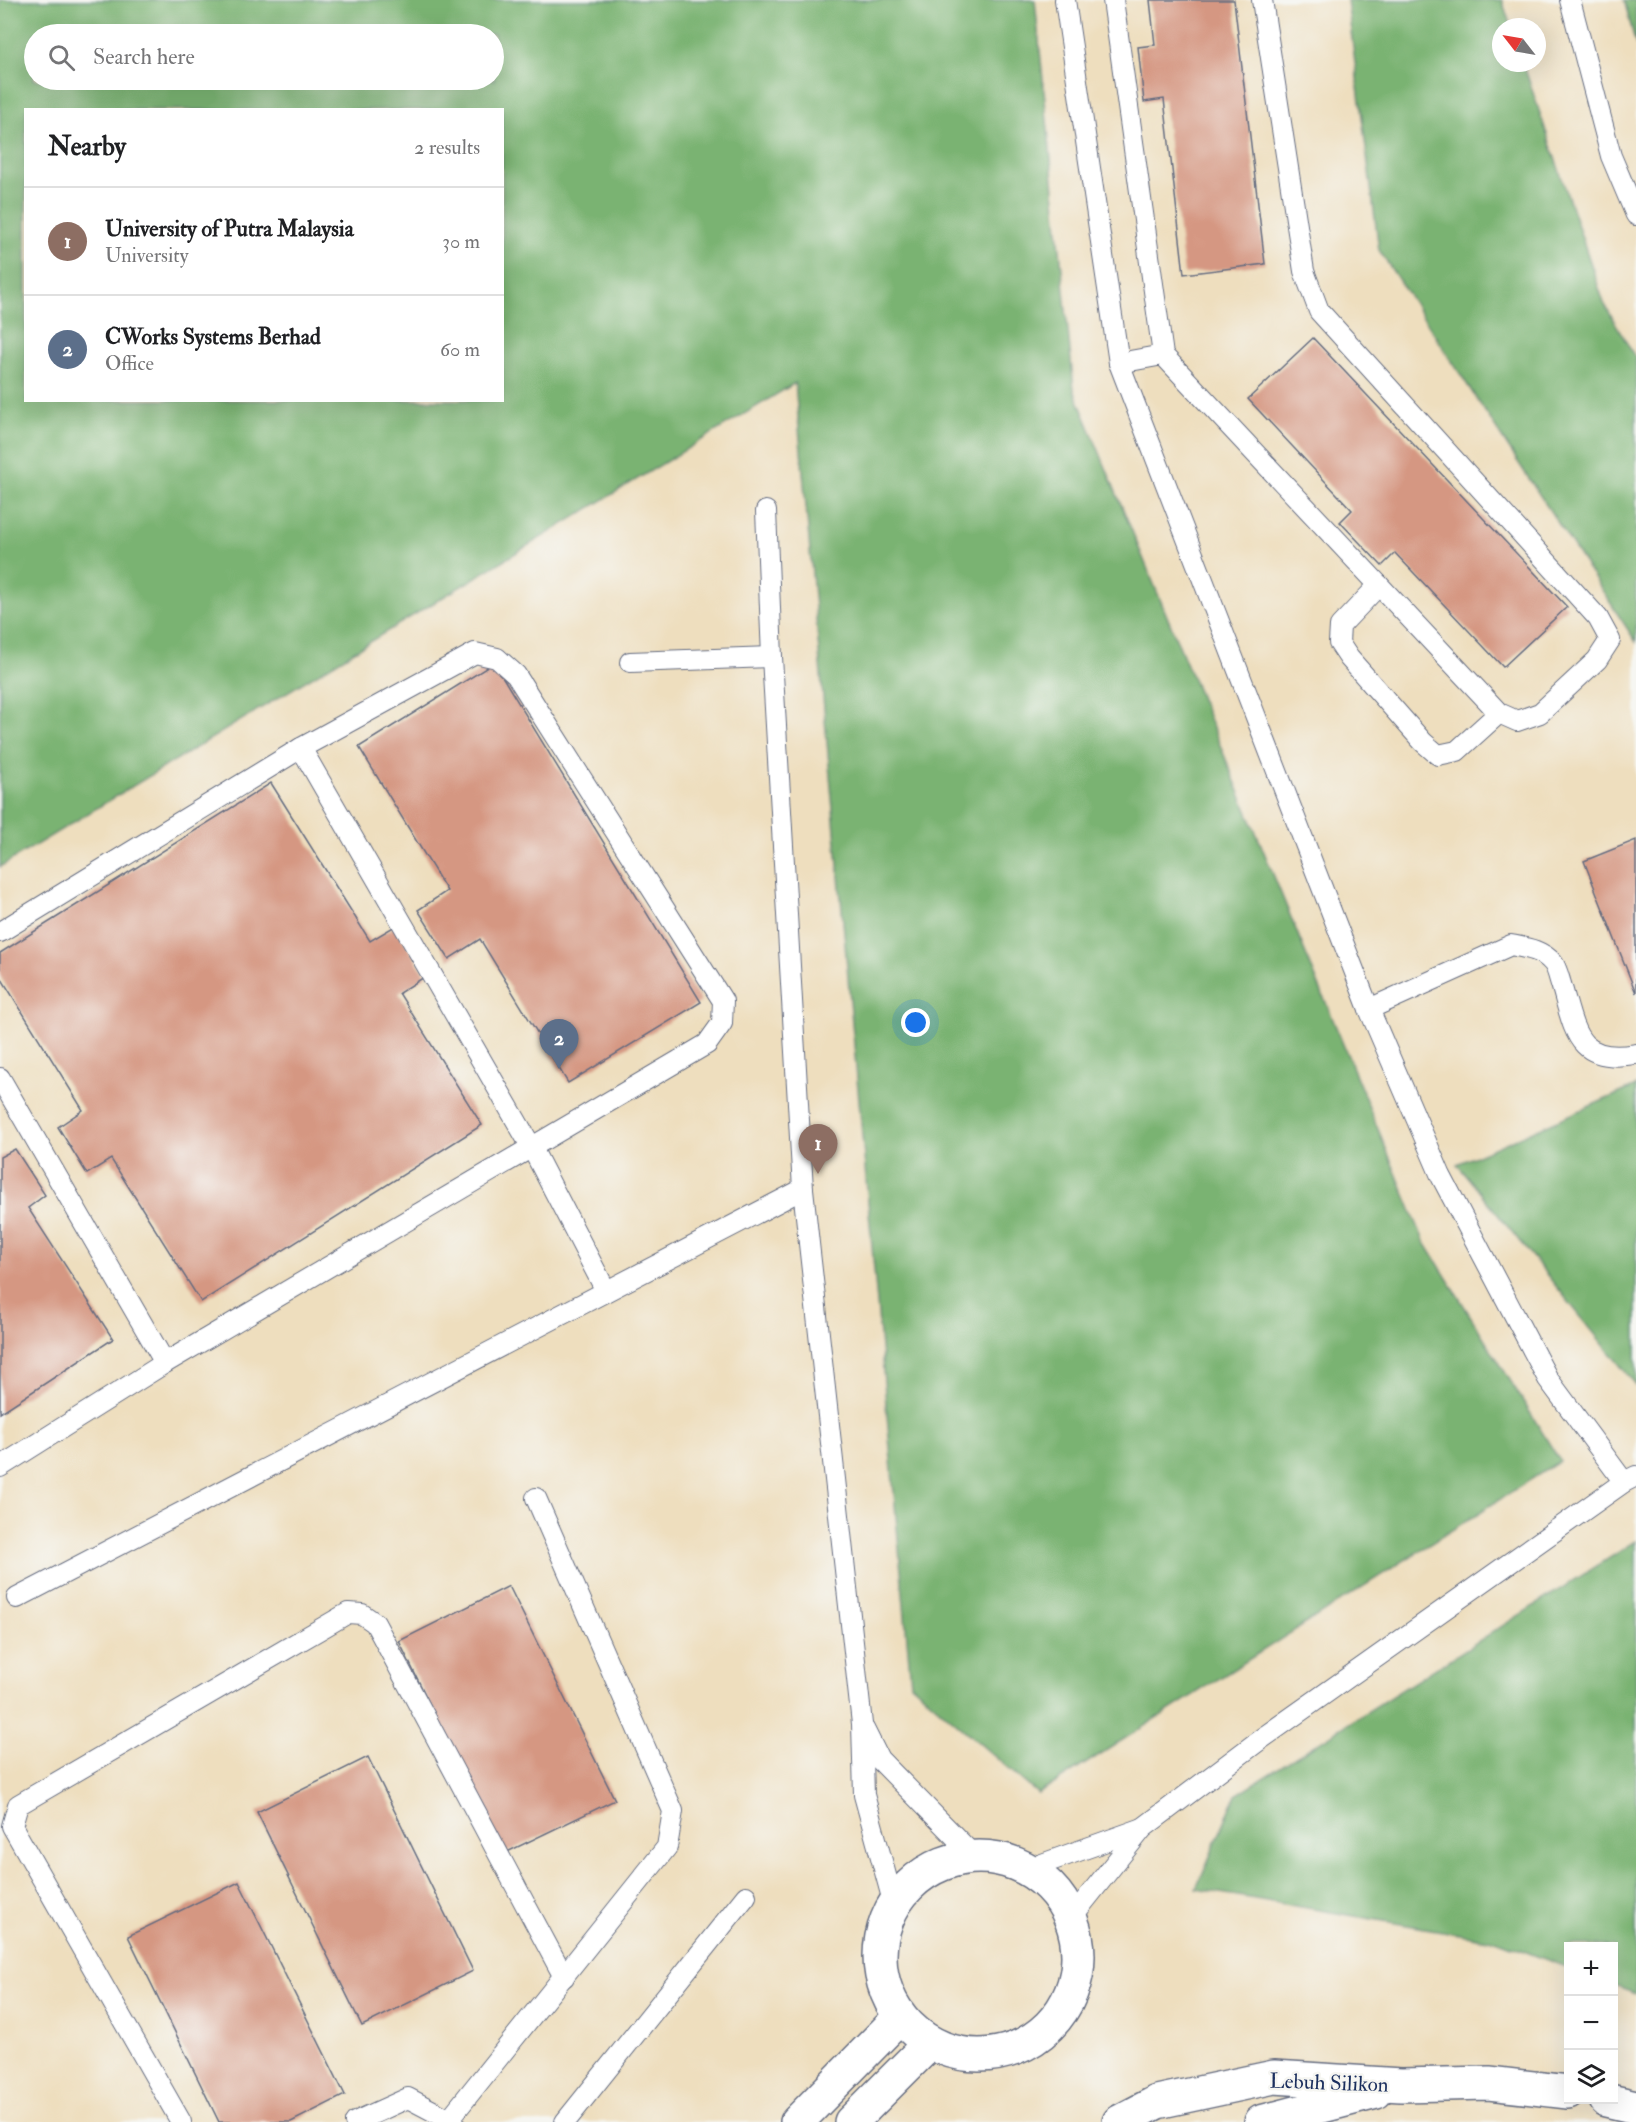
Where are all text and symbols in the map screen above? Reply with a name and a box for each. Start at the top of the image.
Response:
north arrow [1492,18,1546,72]
search box [24,24,504,90]
icon: search [45,41,78,74]
text: Search here [93,43,195,71]
text: Nearby [48,131,126,163]
text: 2 results [414,135,480,160]
text: University of Putra Malaysia [105,215,354,243]
text: 1 [64,229,71,254]
text: 30 m [442,229,480,254]
text: University [105,243,188,268]
text: CWorks Systems Berhad [105,323,321,351]
text: 2 [62,337,73,362]
text: 60 m [440,337,480,362]
text: Office [105,351,154,376]
your location [901,1008,930,1037]
pin: 2 [540,1020,578,1069]
pin: 1 [798,1124,838,1174]
map controls [1564,1942,1618,2104]
button: + [1564,1942,1618,1996]
button: − [1564,1996,1618,2050]
button: layers [1564,2050,1618,2104]
street label: Lebuh Silikon [1269,2067,1389,2099]

